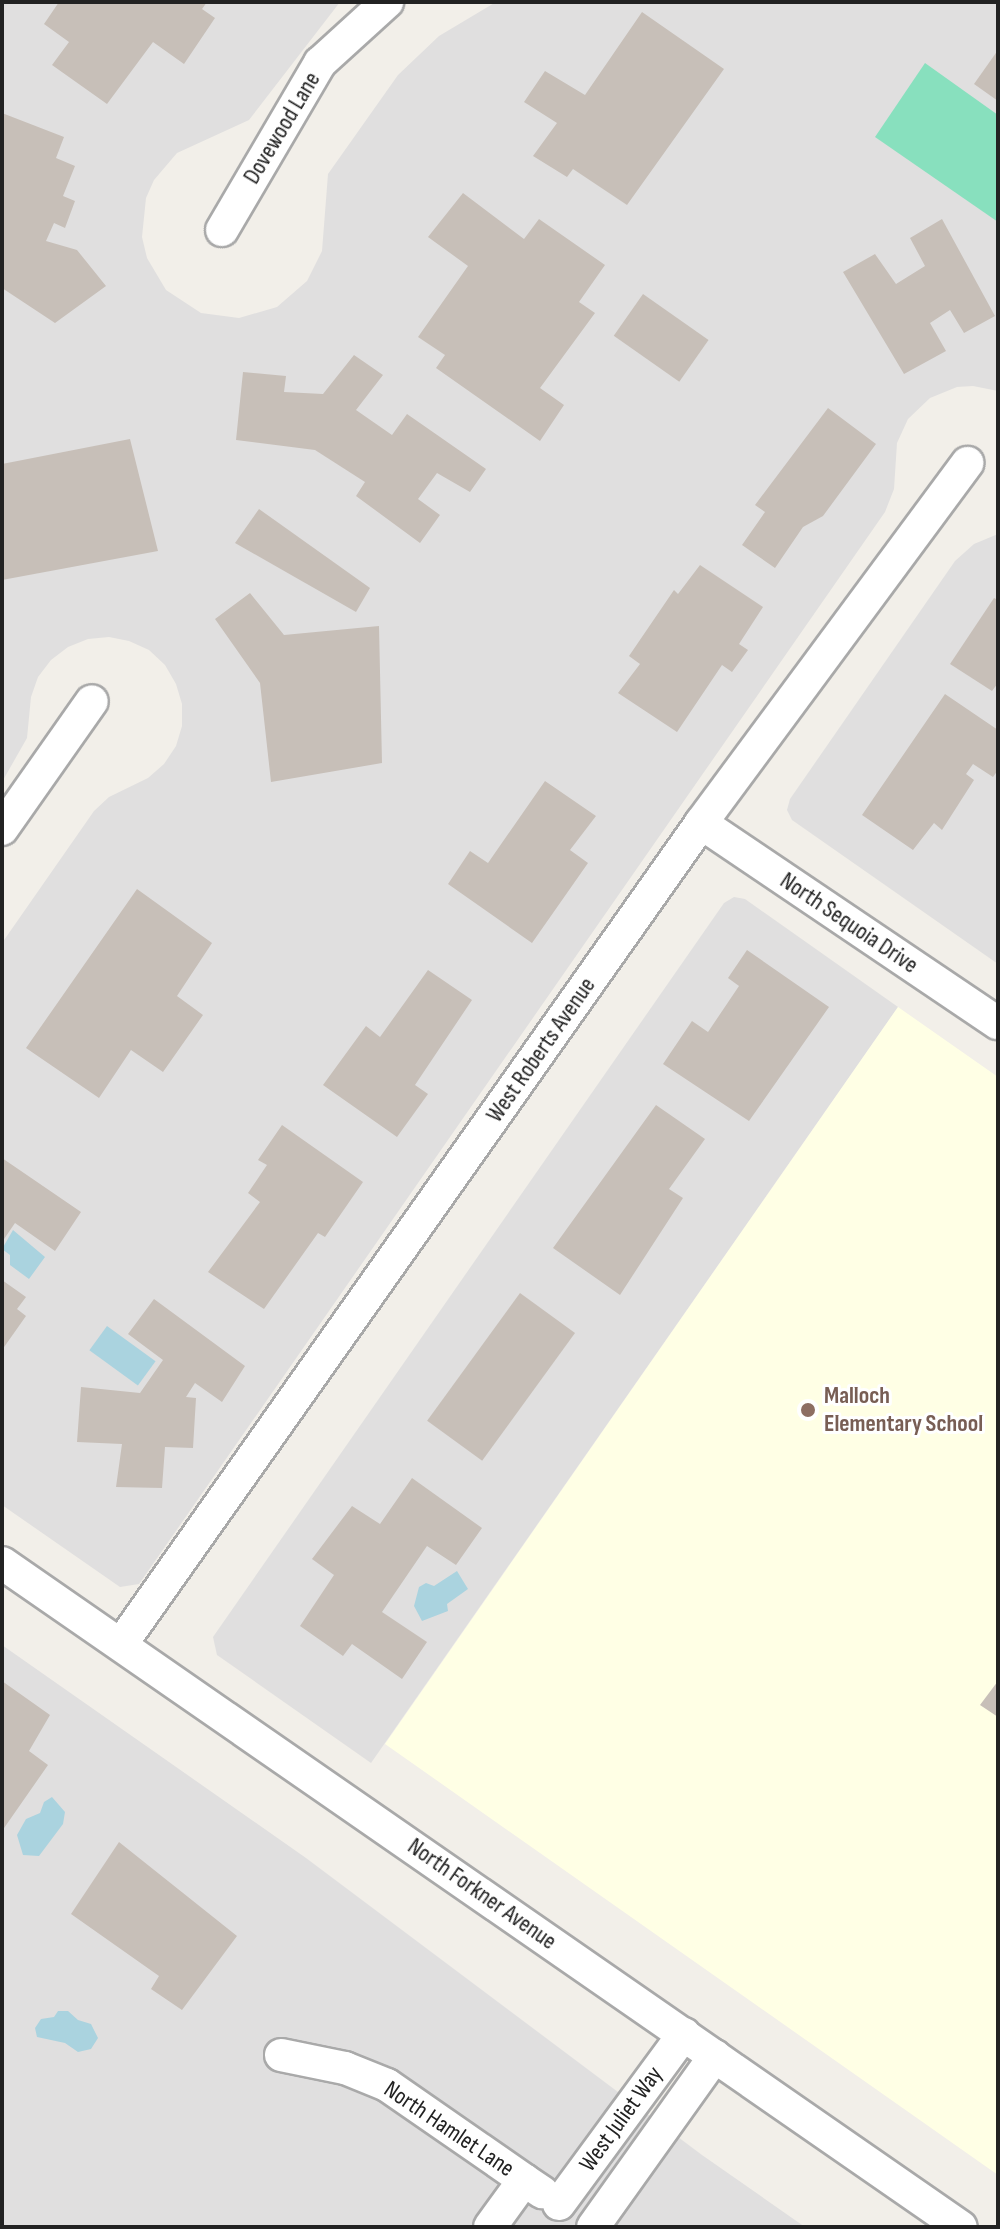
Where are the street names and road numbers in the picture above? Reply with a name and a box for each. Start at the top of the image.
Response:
street label: Dovewood Lane [237,67,327,189]
street label: North Sequoia Drive [775,866,923,980]
street label: West Roberts Avenue [480,972,602,1128]
street label: North Forkner Avenue [402,1832,562,1956]
street label: West Juliet Way [573,2061,669,2177]
street label: North Hamlet Lane [378,2075,520,2183]

